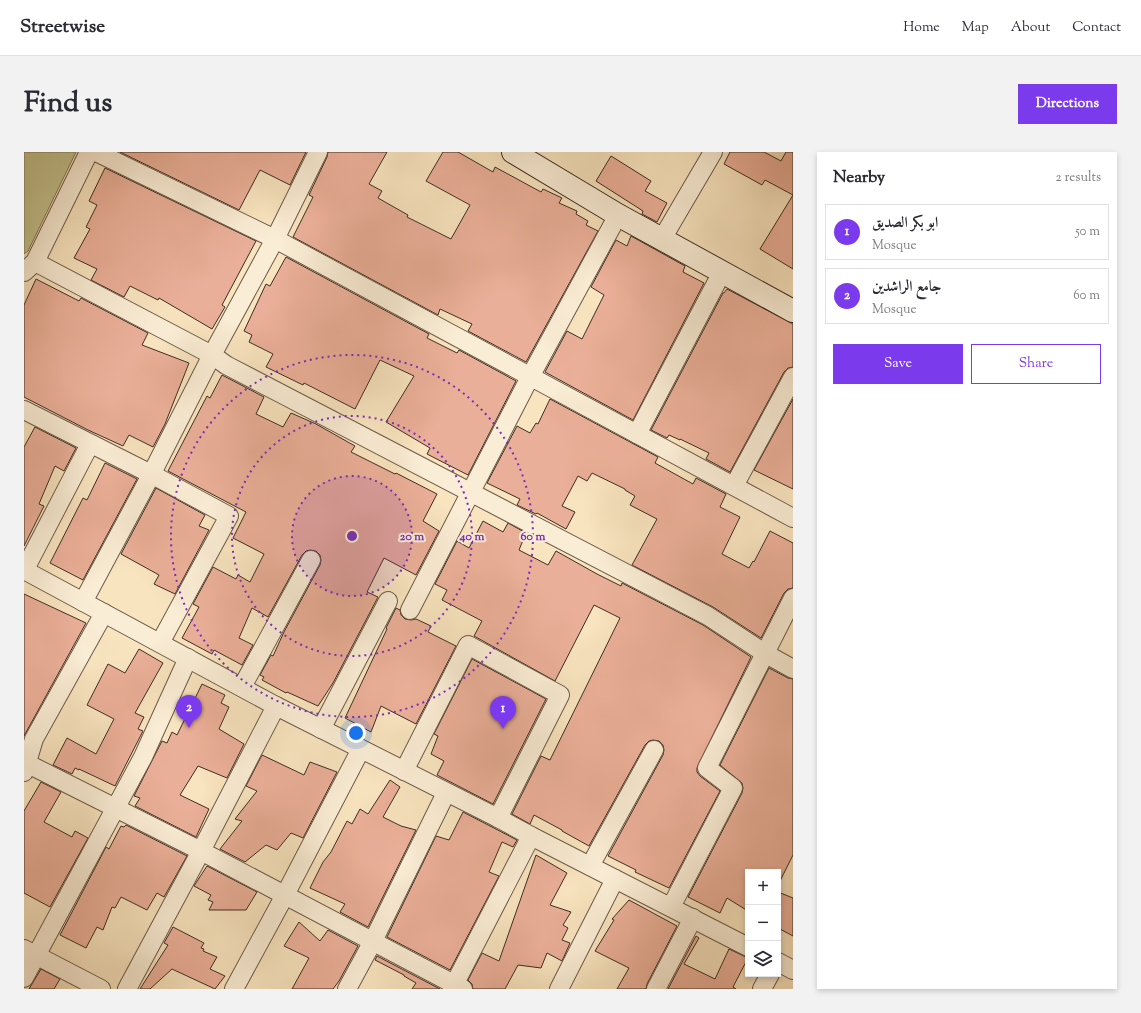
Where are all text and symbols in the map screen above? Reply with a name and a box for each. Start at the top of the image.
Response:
text: Streetwise [20,14,105,41]
text: Home [903,18,940,38]
text: Map [962,18,989,38]
text: About [1011,18,1050,38]
text: Contact [1072,18,1121,38]
text: Find us [24,84,112,124]
button: Directions [1018,84,1117,124]
text: Nearby [833,166,885,190]
text: 2 results [1056,169,1101,187]
text: ابو بكر الصديق [872,213,938,234]
text: 1 [845,223,849,241]
text: 50 m [1075,223,1100,241]
text: Mosque [872,237,917,255]
text: جامع الراشدين [872,277,941,298]
text: 2 [844,287,850,305]
text: 60 m [1073,287,1100,305]
text: Mosque [872,301,917,319]
button: Save [833,344,963,384]
button: Share [971,344,1101,384]
text: 20 m [400,528,424,546]
text: 40 m [459,528,484,546]
text: 60 m [521,528,545,546]
centre of rings [345,529,359,543]
pin: 2 [176,695,202,728]
pin: 1 [490,696,516,729]
your location [346,723,366,743]
map controls [745,869,781,977]
button: + [745,869,781,905]
button: − [745,905,781,941]
button: layers [745,941,781,977]

